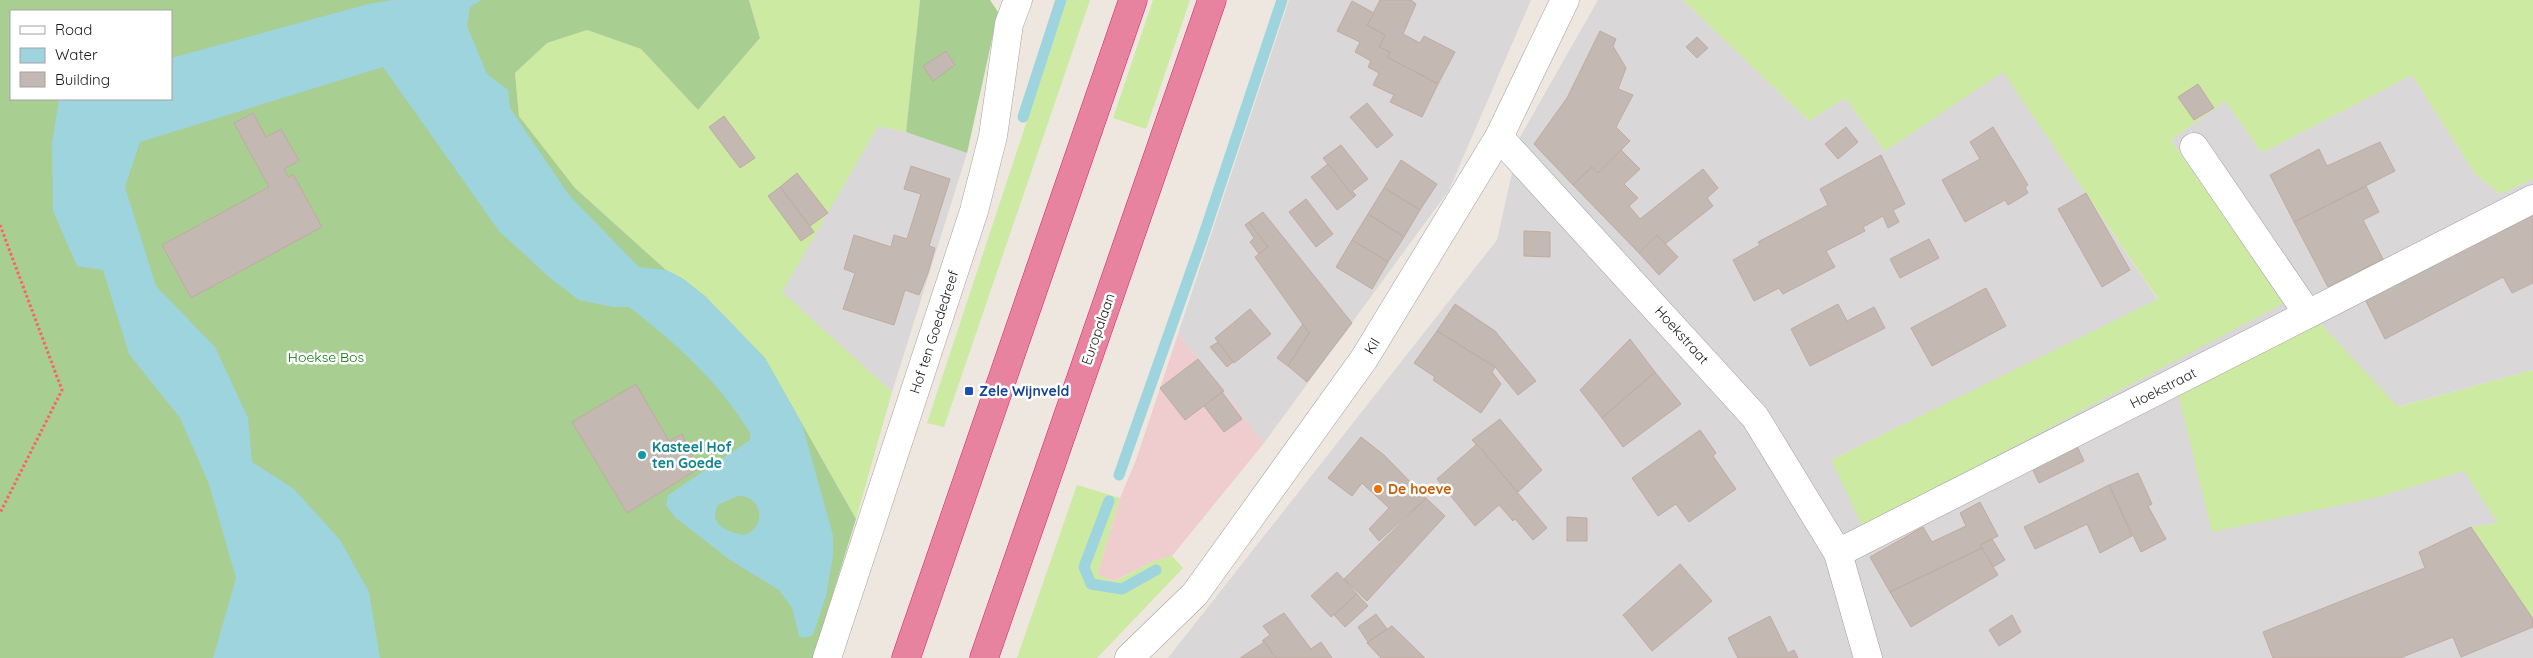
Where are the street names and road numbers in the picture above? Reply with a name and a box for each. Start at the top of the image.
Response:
street label: Hof ten Goededreef [906,268,962,396]
street label: Europalaan [1077,291,1119,367]
street label: Hoekstraat [1651,302,1713,368]
street label: Kil [1360,335,1384,357]
street label: Hoekstraat [2127,363,2199,412]

